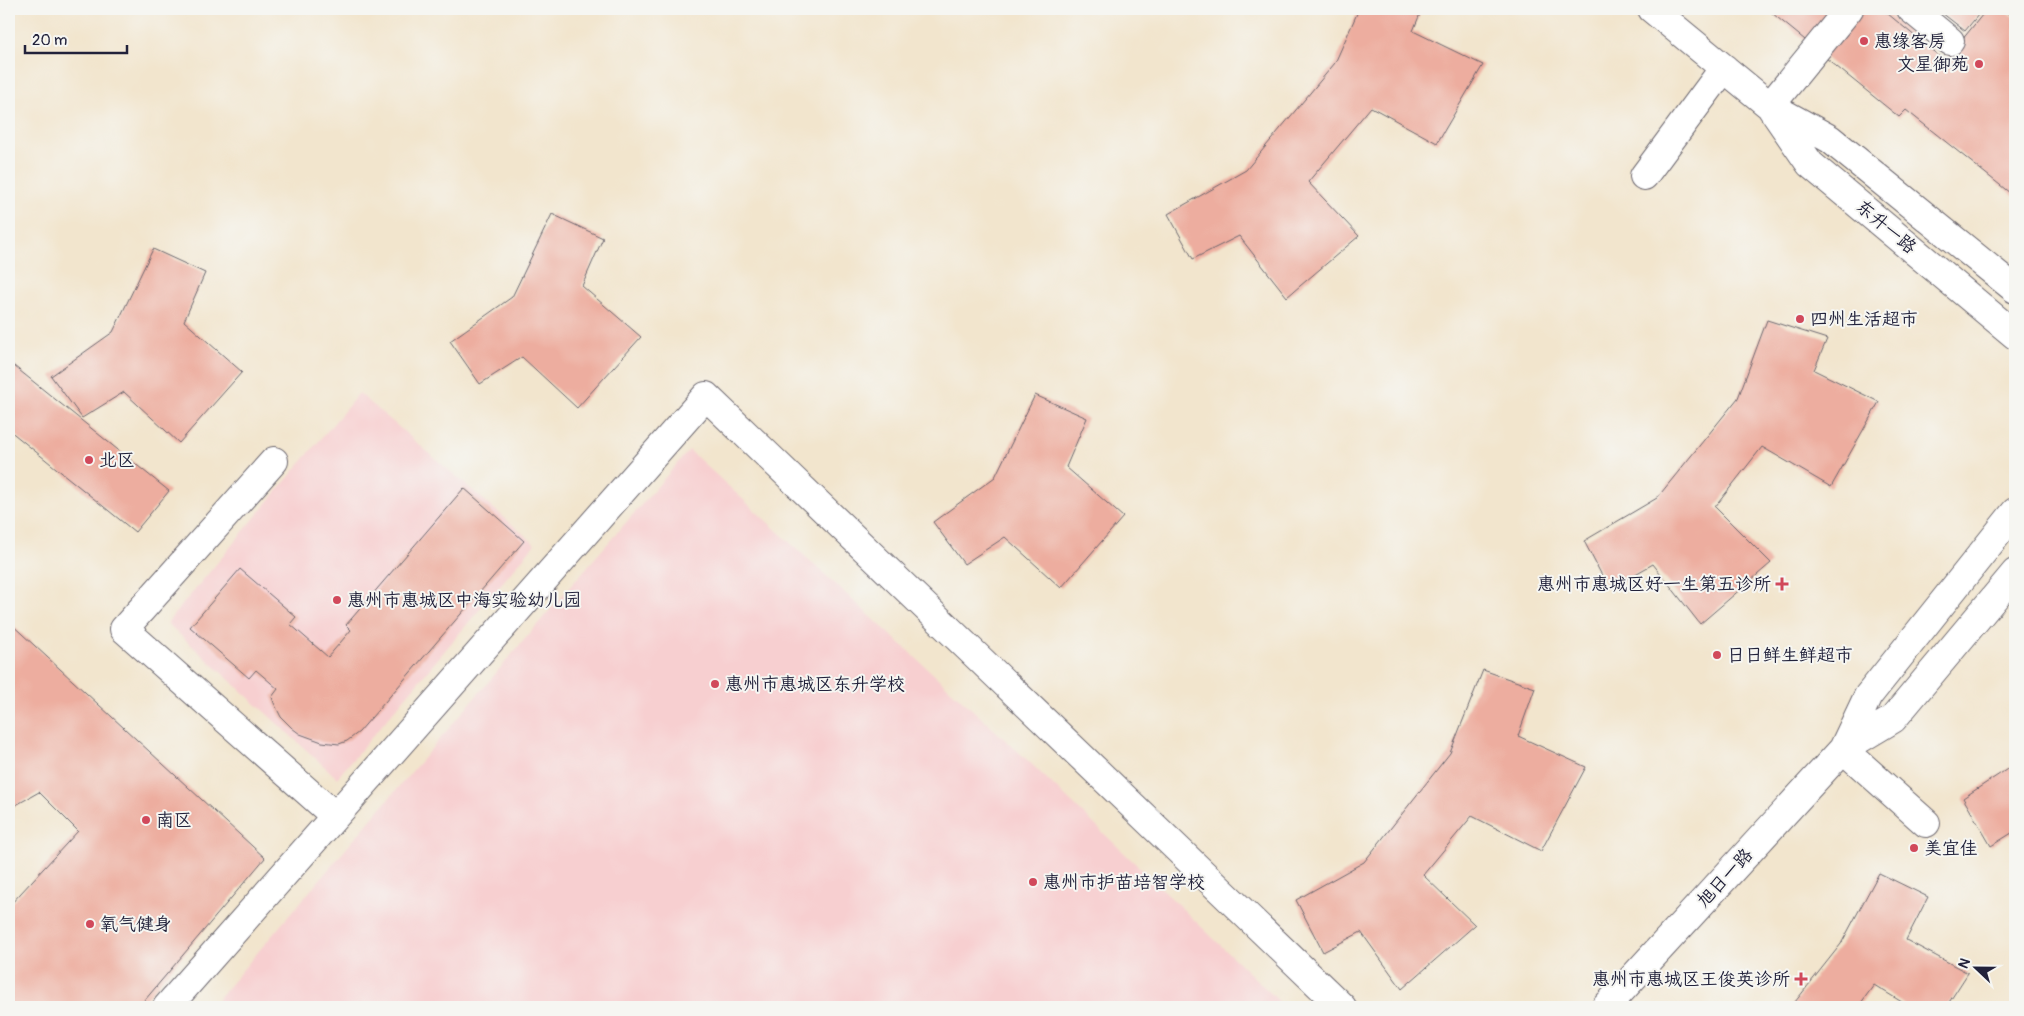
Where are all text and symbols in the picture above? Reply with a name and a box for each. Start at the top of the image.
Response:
scale bar [25,22,128,54]
place label: 惠缘客房 [1874,30,1946,53]
text: 20 m [32,31,67,50]
marker: 惠缘客房 [1858,35,1870,47]
place label: 文星御苑 [1897,53,1969,76]
marker: 文星御苑 [1973,58,1985,70]
street label: 东升一路 [1851,195,1921,259]
place label: 四州生活超市 [1810,308,1918,331]
marker: 四州生活超市 [1794,313,1806,325]
place label: 北区 [99,449,135,472]
marker: 北区 [83,454,95,466]
place label: 惠州市惠城区好一生第五诊所 [1537,573,1771,596]
marker: 惠州市惠城区好一生第五诊所 [1775,577,1789,591]
place label: 惠州市惠城区中海实验幼儿园 [347,589,581,612]
marker: 惠州市惠城区中海实验幼儿园 [331,594,343,606]
place label: 日日鲜生鲜超市 [1727,644,1853,667]
marker: 日日鲜生鲜超市 [1711,649,1723,661]
place label: 惠州市惠城区东升学校 [725,673,905,696]
marker: 惠州市惠城区东升学校 [709,678,721,690]
place label: 南区 [156,809,192,832]
marker: 南区 [140,814,152,826]
place label: 美宜佳 [1924,837,1978,860]
marker: 美宜佳 [1908,842,1920,854]
street label: 旭日一路 [1692,844,1758,912]
place label: 惠州市护苗培智学校 [1043,871,1205,894]
marker: 惠州市护苗培智学校 [1027,876,1039,888]
place label: 氧气健身 [100,913,172,936]
marker: 氧气健身 [84,918,96,930]
north arrow [1952,944,2002,994]
text: N [1955,956,1974,971]
place label: 惠州市惠城区王俊英诊所 [1592,968,1790,991]
marker: 惠州市惠城区王俊英诊所 [1794,972,1808,986]

